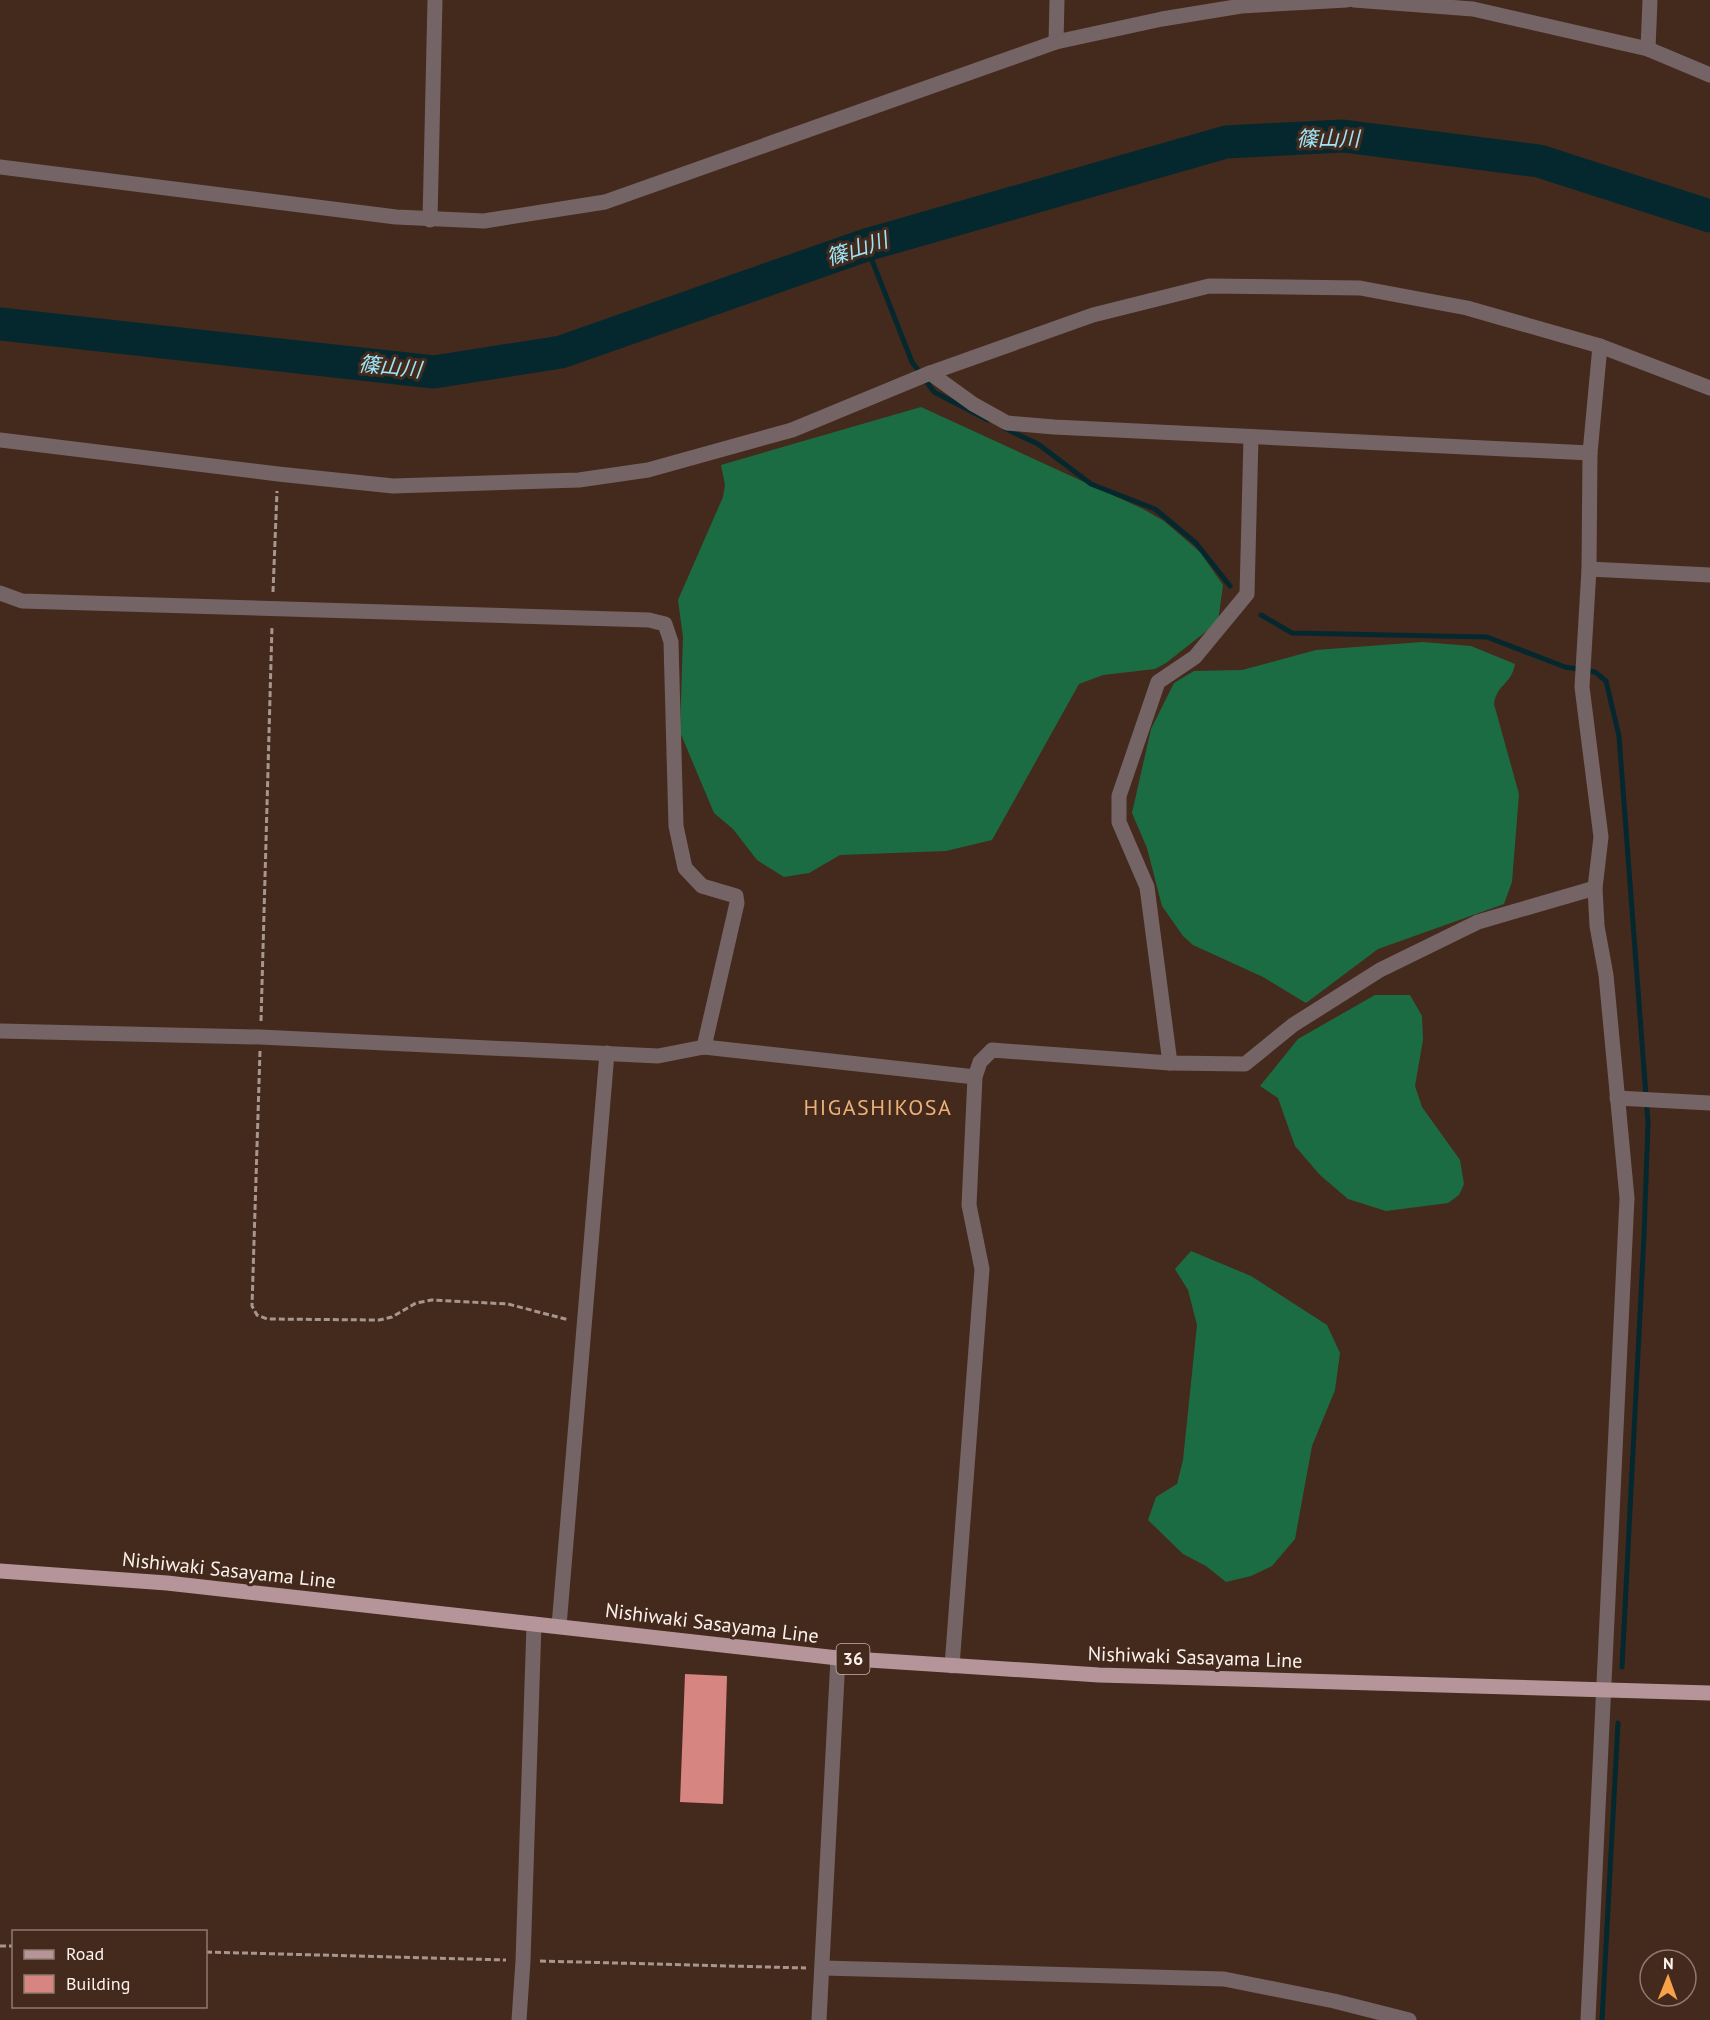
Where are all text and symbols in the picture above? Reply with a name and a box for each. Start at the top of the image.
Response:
water label: 篠山川 [1297,125,1361,152]
water label: 篠山川 [823,225,893,271]
water label: 篠山川 [357,350,425,383]
district label: HIGASHIKOSA [804,1093,952,1121]
street label: Nishiwaki Sasayama Line [121,1546,337,1594]
street label: Nishiwaki Sasayama Line [604,1597,820,1649]
street label: Nishiwaki Sasayama Line [1087,1640,1303,1674]
road number: 36 [836,1644,870,1674]
legend [12,1930,207,2008]
text: Road [66,1942,104,1965]
north arrow [1638,1948,1698,2008]
text: N [1663,1953,1674,1973]
text: Building [66,1972,130,1995]

